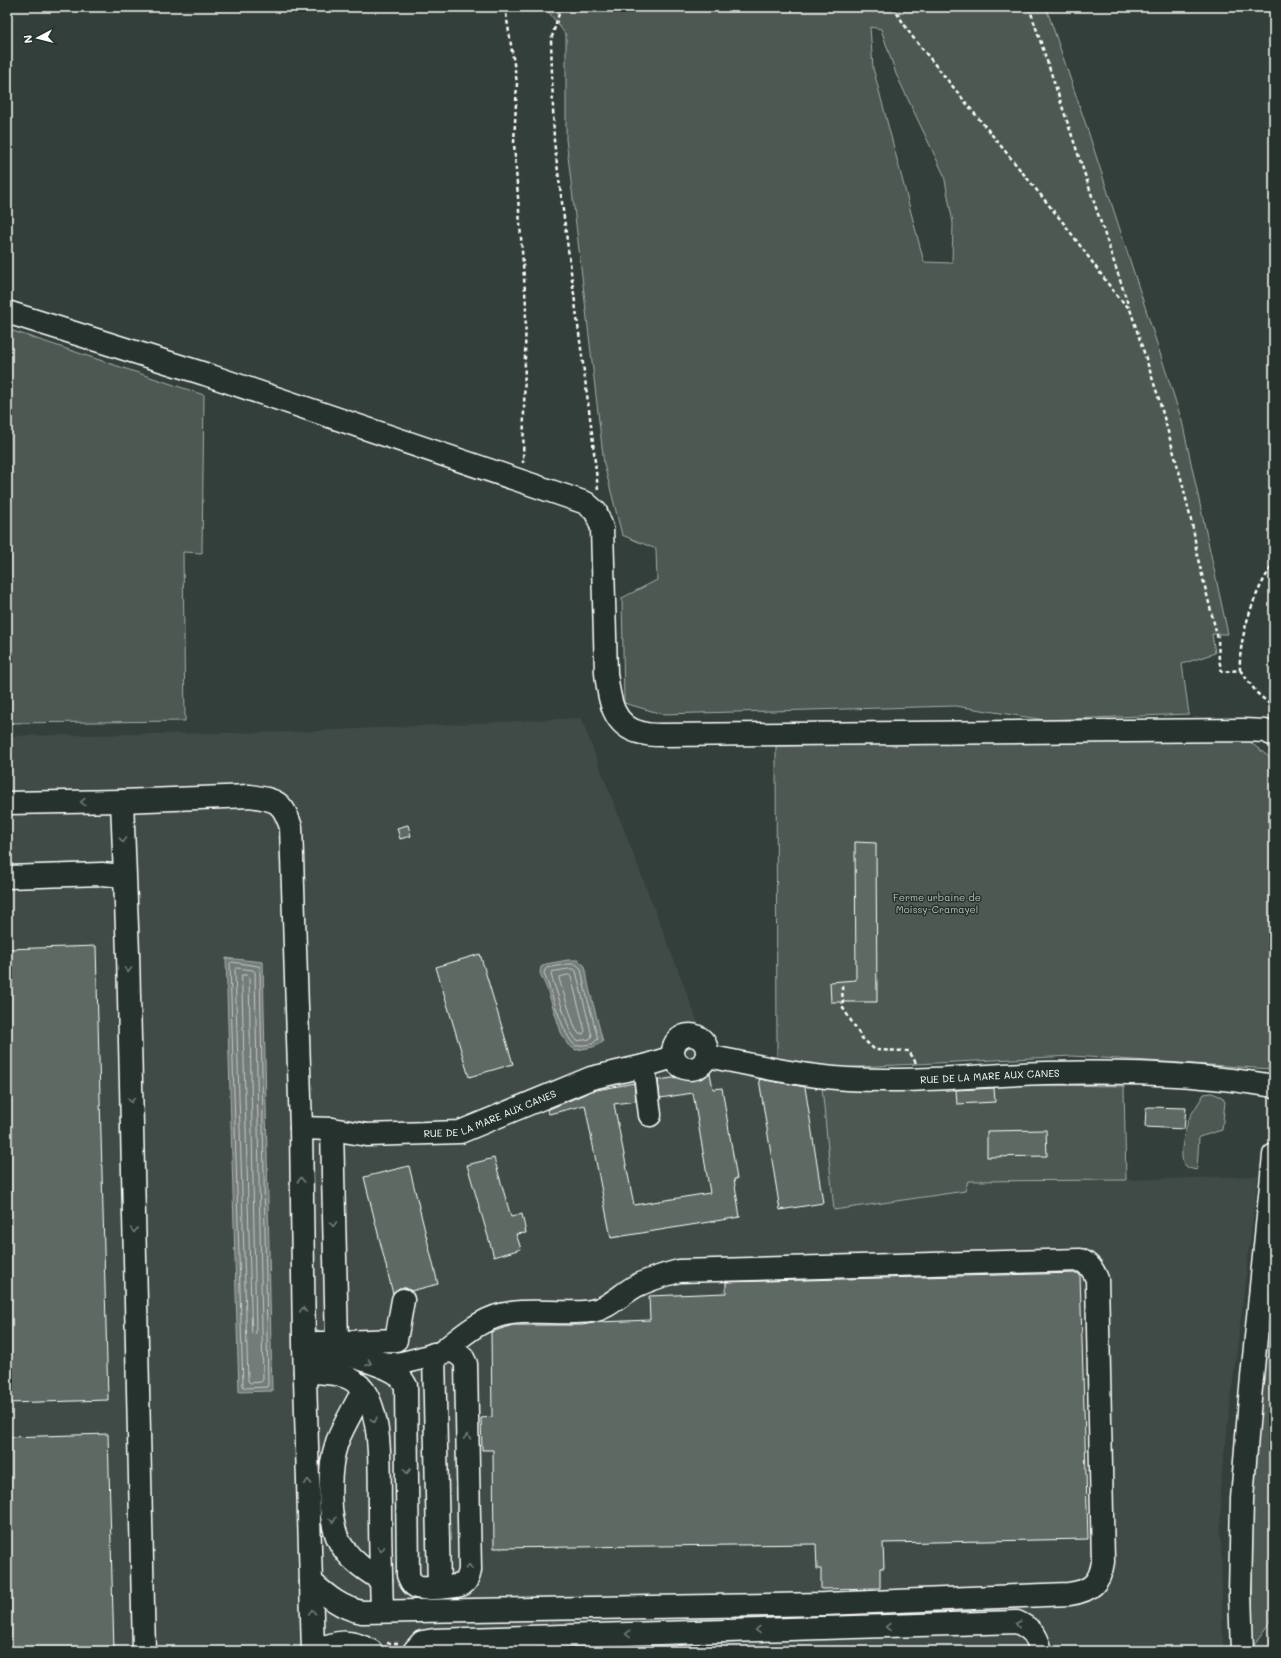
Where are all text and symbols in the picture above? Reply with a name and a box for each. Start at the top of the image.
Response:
north arrow [18,18,58,58]
text: N [20,34,36,44]
one-way arrow [80,798,86,806]
one-way arrow [119,837,127,843]
park label: Ferme urbaine de Moissy-Cramayel [893,890,981,916]
one-way arrow [124,967,132,973]
street label: RUE DE LA MARE AUX CANES [920,1066,1060,1086]
street label: RUE DE LA MARE AUX CANES [423,1086,559,1140]
one-way arrow [127,1097,135,1103]
one-way arrow [297,1177,305,1183]
one-way arrow [329,1221,338,1227]
one-way arrow [130,1227,138,1233]
one-way arrow [299,1307,308,1313]
one-way arrow [366,1358,373,1367]
one-way arrow [369,1416,377,1423]
one-way arrow [463,1434,471,1440]
one-way arrow [402,1468,411,1474]
one-way arrow [304,1479,312,1485]
one-way arrow [328,1517,336,1523]
one-way arrow [376,1546,385,1552]
one-way arrow [465,1563,474,1570]
one-way arrow [308,1609,316,1615]
one-way arrow [1014,1620,1021,1629]
one-way arrow [885,1622,891,1631]
one-way arrow [755,1626,761,1634]
one-way arrow [625,1630,631,1638]

